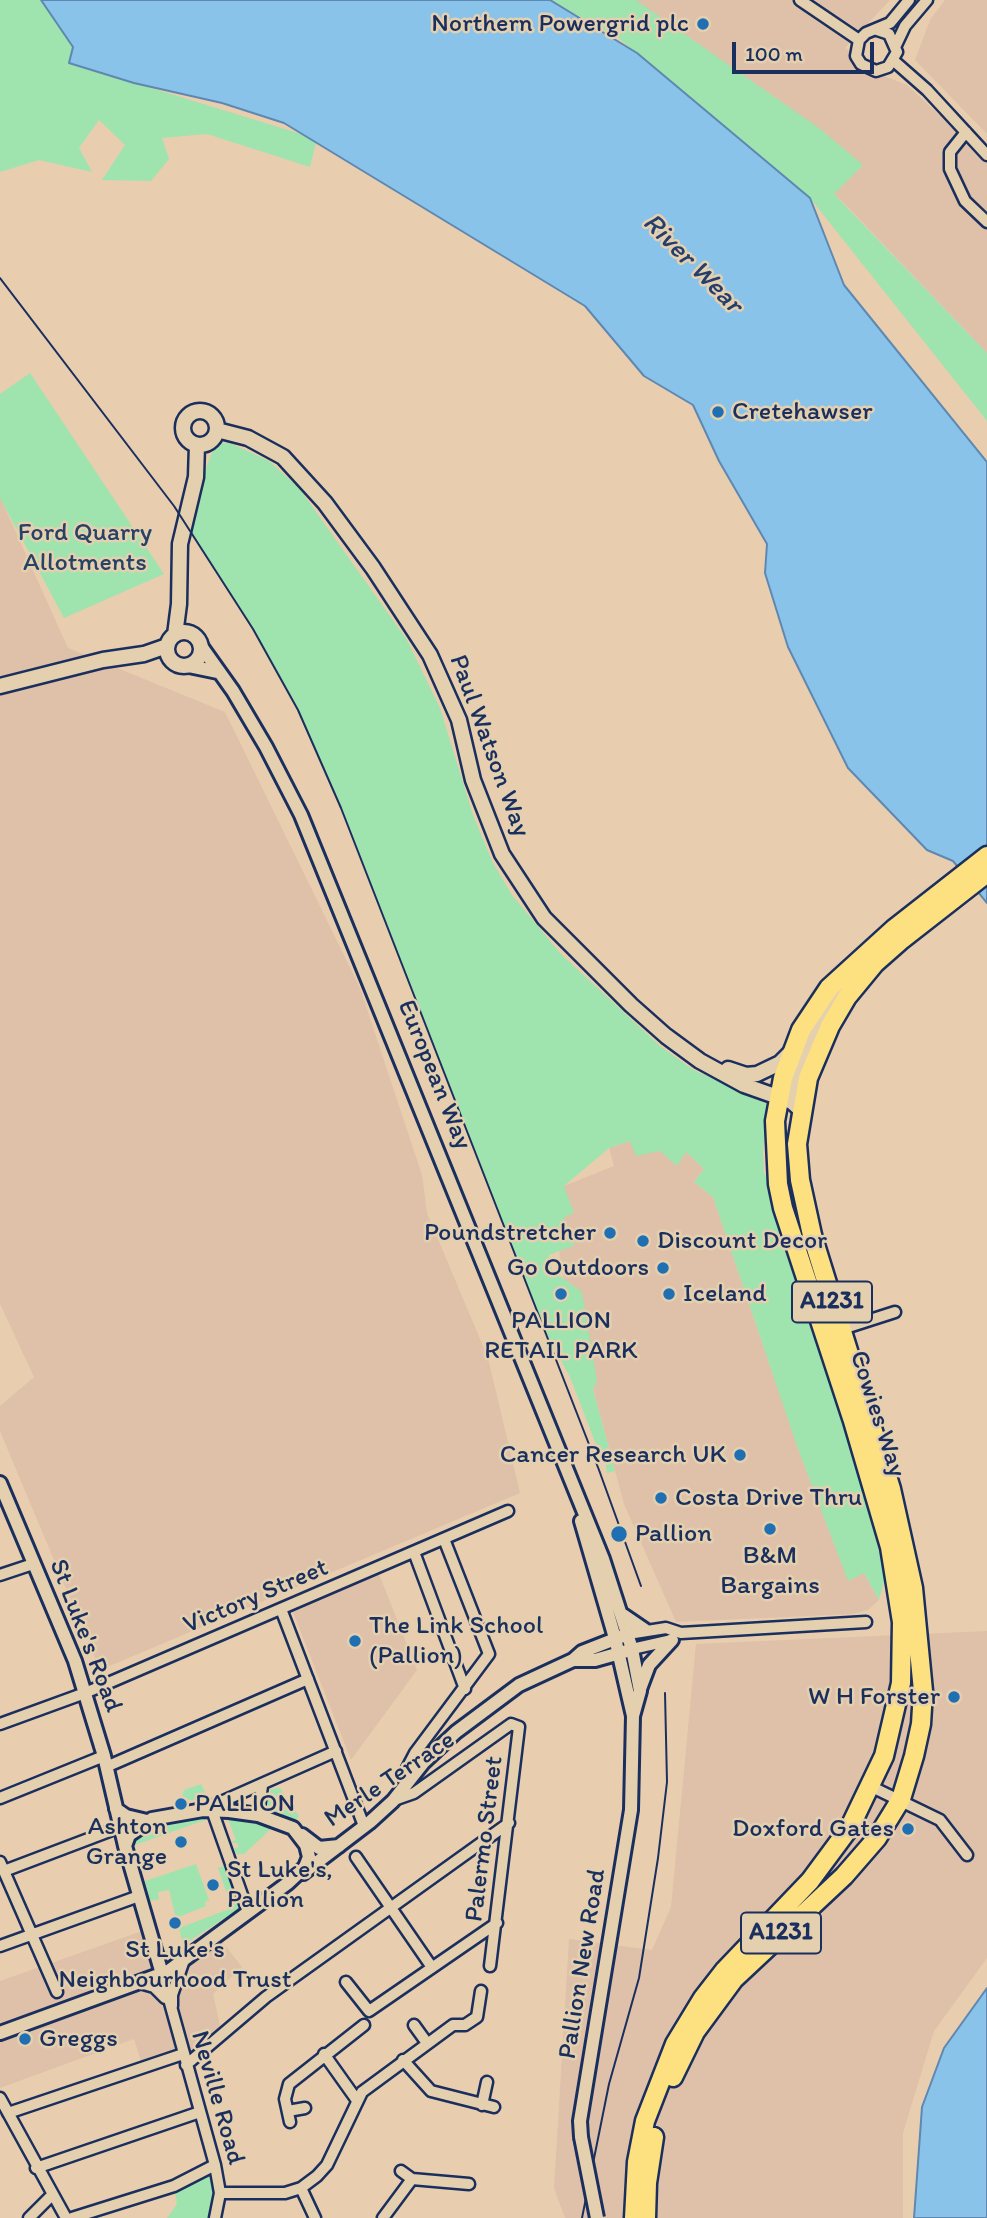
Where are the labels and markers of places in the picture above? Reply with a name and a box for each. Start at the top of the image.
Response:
place label: Northern Powergrid plc [431,8,689,40]
marker: Northern Powergrid plc [695,16,711,32]
place label: Cretehawser [732,396,873,428]
marker: Cretehawser [710,404,726,420]
place label: Poundstretcher [424,1217,596,1249]
marker: Poundstretcher [602,1225,618,1241]
place label: Discount Decor [657,1225,827,1257]
marker: Discount Decor [635,1233,651,1249]
place label: Go Outdoors [507,1252,649,1284]
marker: Go Outdoors [655,1260,671,1276]
place label: Iceland [683,1278,767,1310]
marker: PALLION RETAIL PARK [553,1286,569,1302]
marker: Iceland [661,1286,677,1302]
place label: PALLION RETAIL PARK [484,1305,638,1366]
place label: Cancer Research UK [500,1439,726,1471]
marker: Cancer Research UK [732,1447,748,1463]
place label: Costa Drive Thru [675,1482,862,1514]
marker: Costa Drive Thru [653,1490,669,1506]
place label: Pallion [635,1518,712,1550]
marker: B&M Bargains [762,1521,778,1537]
marker: Pallion [609,1524,629,1544]
place label: B&M Bargains [720,1540,820,1602]
place label: The Link School (Pallion) [369,1610,543,1672]
marker: The Link School (Pallion) [347,1633,363,1649]
place label: W H Forster [808,1681,940,1713]
marker: W H Forster [946,1689,962,1705]
place label: PALLION [195,1788,295,1820]
marker: PALLION [173,1796,189,1812]
place label: Ashton Grange [86,1811,167,1872]
place label: Doxford Gates [732,1813,894,1845]
marker: Doxford Gates [900,1821,916,1837]
marker: Ashton Grange [173,1834,189,1850]
place label: St Luke's, Pallion [227,1854,333,1916]
marker: St Luke's, Pallion [205,1877,221,1893]
marker: St Luke's Neighbourhood Trust [167,1915,183,1931]
place label: St Luke's Neighbourhood Trust [58,1934,292,1996]
place label: Greggs [39,2023,118,2055]
marker: Greggs [17,2031,33,2047]

